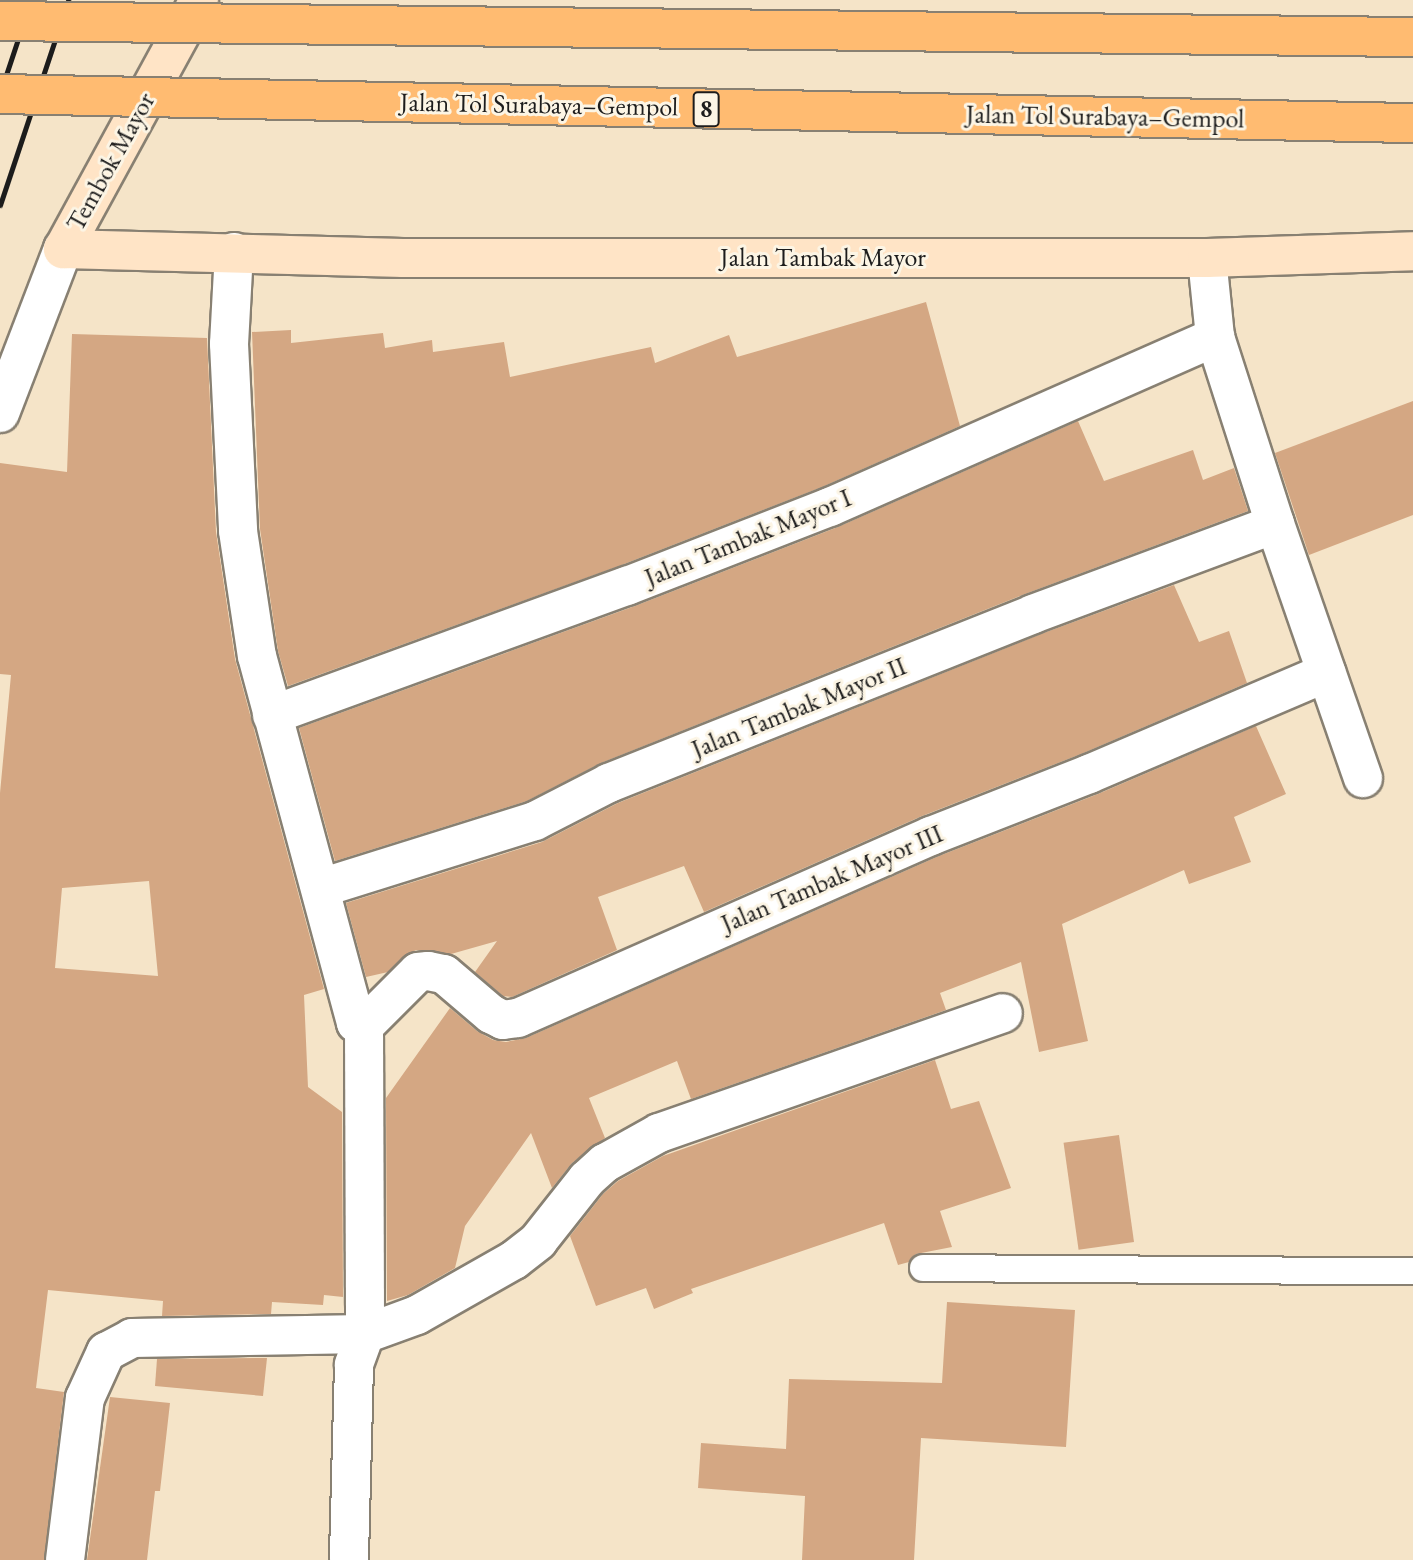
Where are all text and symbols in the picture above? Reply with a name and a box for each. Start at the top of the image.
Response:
street label: Tembok Mayor [60,87,162,237]
street label: Jalan Tol Surabaya–Gempol [400,87,678,123]
road number: 8 [692,88,720,130]
street label: Jalan Tol Surabaya–Gempol [966,99,1244,135]
street label: Jalan Tambak Mayor [720,242,926,274]
street label: Jalan Tambak Mayor I [640,482,856,594]
street label: Jalan Tambak Mayor II [687,651,911,765]
street label: Jalan Tambak Mayor III [716,818,948,940]

